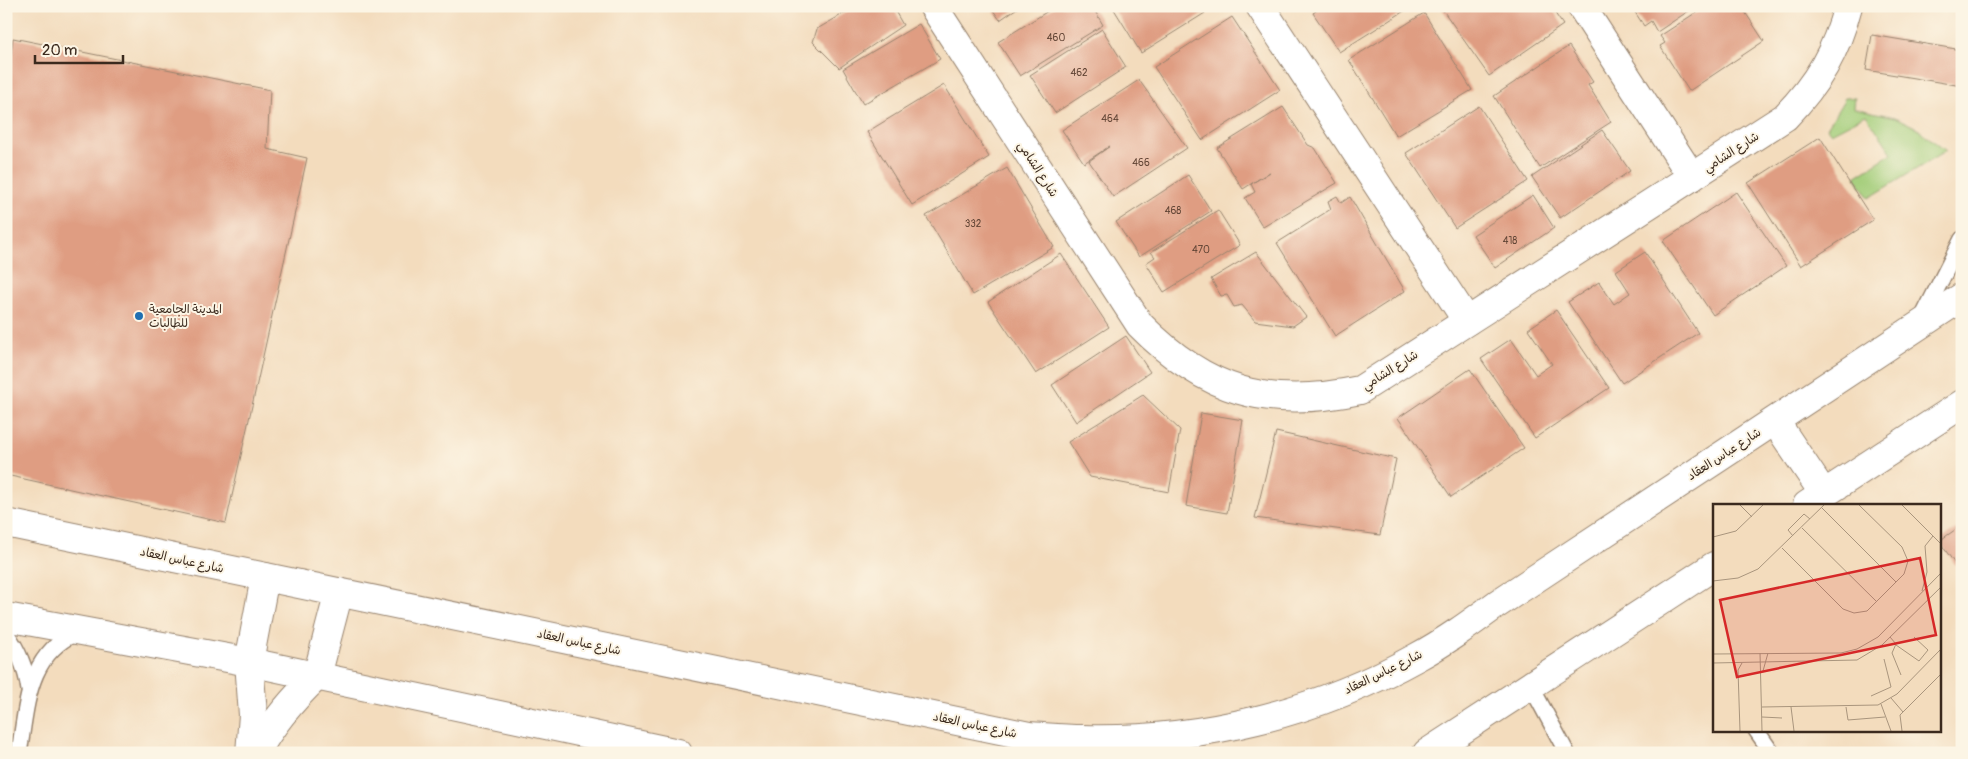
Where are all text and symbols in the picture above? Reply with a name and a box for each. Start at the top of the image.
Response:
scale bar [35,32,122,64]
house number: 460 [1047,32,1065,44]
text: 20 m [42,41,77,60]
house number: 462 [1070,67,1088,79]
house number: 464 [1101,113,1119,125]
street label: شارع الشامي [1701,129,1764,178]
street label: شارع الشامي [1012,139,1061,202]
house number: 466 [1132,157,1150,169]
house number: 468 [1165,205,1181,217]
house number: 332 [965,218,982,230]
house number: 418 [1503,235,1517,247]
house number: 470 [1192,244,1210,256]
place label: المدينة الجامعية للطالبات [149,302,222,331]
marker: المدينة الجامعية للطالبات [133,310,145,322]
street label: شارع الشامي [1359,347,1423,396]
street label: شارع عباس العقاد [1685,425,1765,485]
inset map [1713,504,1940,732]
street label: شارع عباس العقاد [139,544,225,578]
street label: شارع عباس العقاد [536,626,622,660]
street label: شارع عباس العقاد [1342,647,1425,699]
street label: شارع عباس العقاد [932,709,1018,743]

